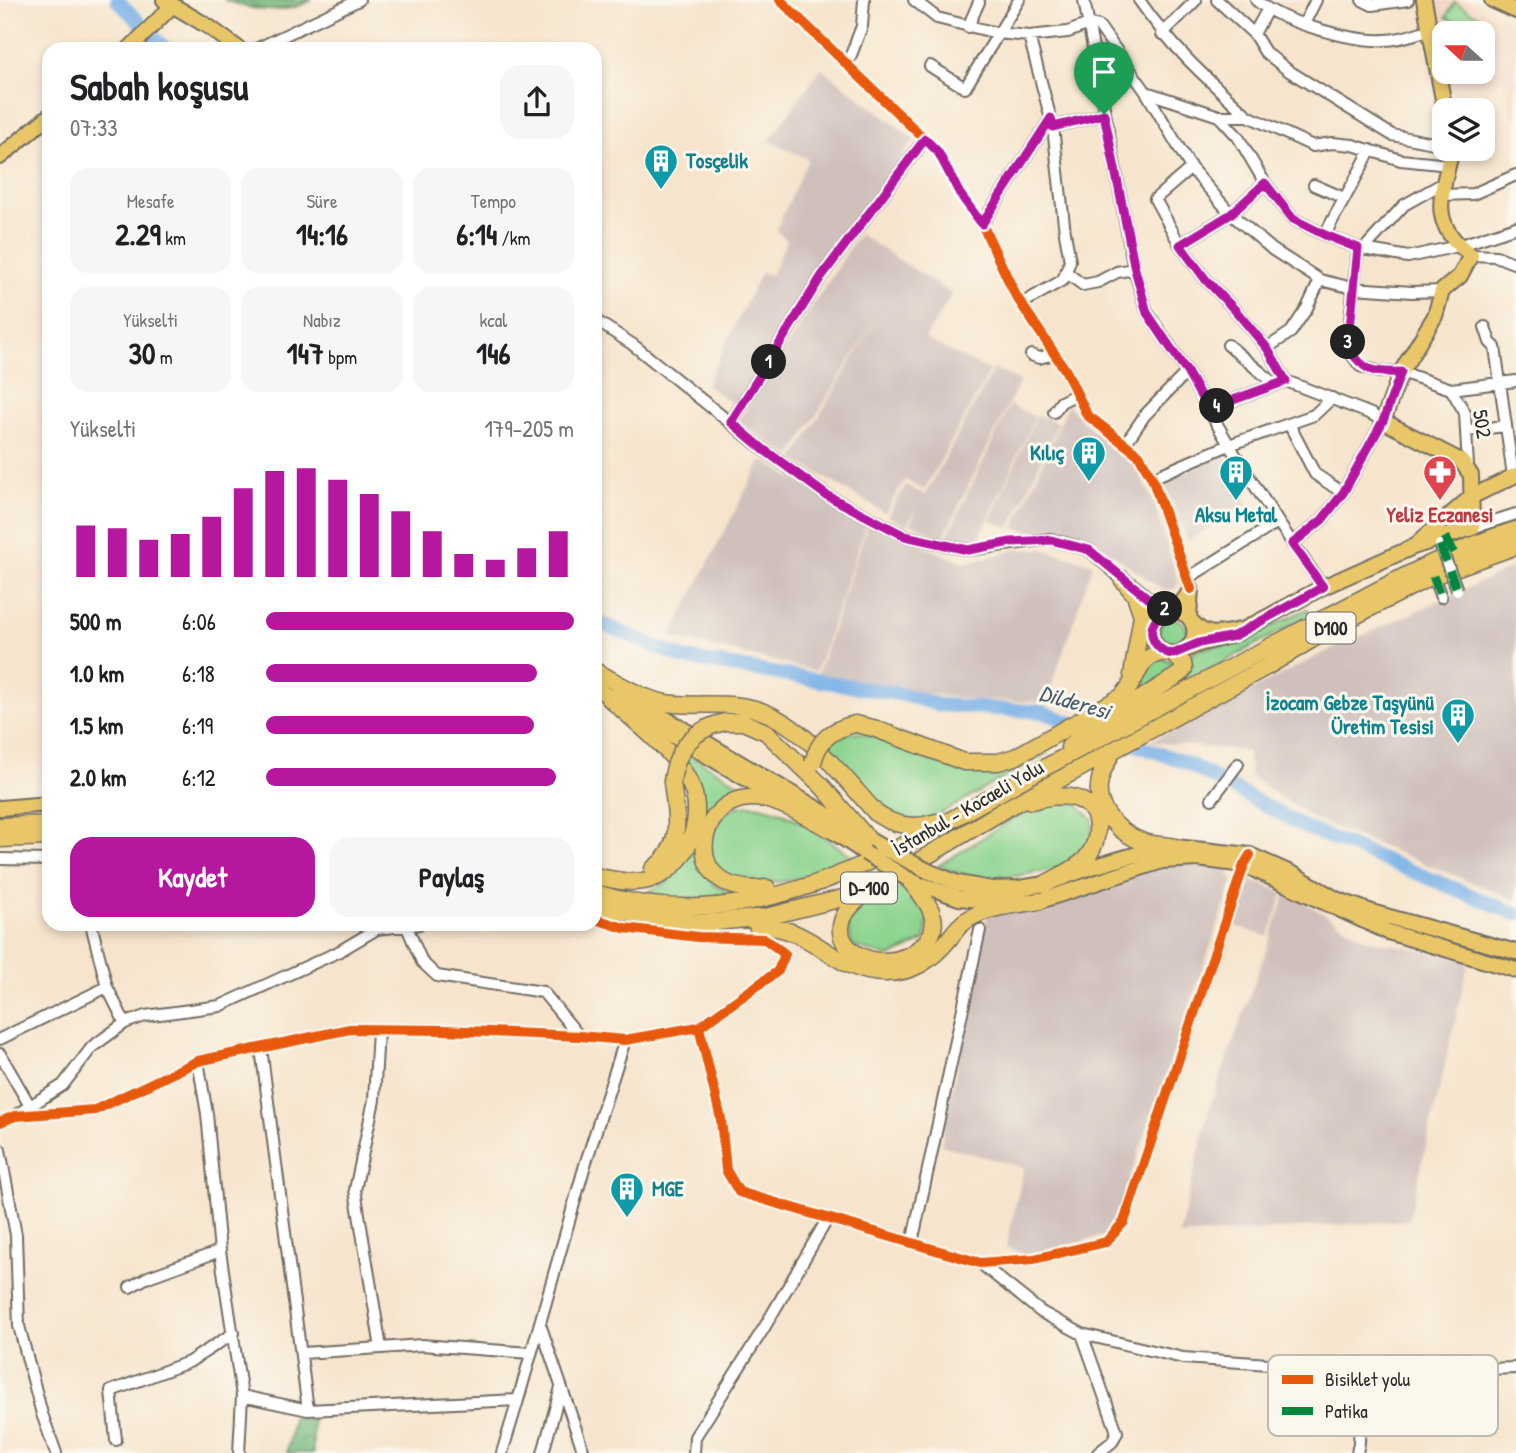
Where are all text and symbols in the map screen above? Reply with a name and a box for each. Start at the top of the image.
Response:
north arrow [1432,21,1494,84]
map controls [1432,21,1495,161]
pin [1074,42,1134,114]
icon: arrive [1085,53,1123,91]
text: Sabah koşusu [70,60,248,112]
button: share [500,65,574,139]
button: layers [1432,98,1495,161]
text: 07:33 [70,112,118,143]
building icon: Tosçelik [642,142,680,191]
place label: Tosçelik [685,146,748,175]
text: Mesafe [127,188,175,214]
text: Süre [306,188,338,214]
text: Tempo [471,188,516,214]
text: 2.29 [115,214,161,254]
text: 14:16 [296,214,348,254]
text: 6:14 [456,214,497,254]
text: km [161,225,186,251]
text: /km [497,225,530,251]
text: Yükselti [123,307,178,333]
text: Nabız [303,307,341,333]
text: kcal [479,307,507,333]
pin: 3 [1330,324,1366,360]
text: 3 [1343,328,1352,354]
text: 30 [129,333,155,373]
text: 147 [287,333,324,373]
text: 146 [476,333,510,373]
text: m [155,344,173,370]
text: bpm [324,344,357,370]
pin: 1 [752,344,786,380]
text: 1 [765,348,772,374]
pin: 4 [1200,388,1234,424]
text: 4 [1213,392,1220,418]
street label: 502 [1466,408,1499,440]
text: Yükselti [70,413,136,444]
text: 179–205 m [484,413,574,444]
building icon: Kılıç [1070,434,1108,483]
place label: Kılıç [1030,438,1065,467]
building icon: Aksu Metal [1217,453,1255,502]
pharmacy icon: Yeliz Eczanesi [1421,453,1459,502]
place label: Aksu Metal [1195,500,1277,529]
place label: Yeliz Eczanesi [1386,500,1494,529]
pin: 2 [1148,592,1182,626]
text: 2 [1160,595,1169,621]
text: 500 m [70,606,121,637]
text: 6:06 [182,606,216,637]
road number: D100 [1306,612,1356,643]
text: 1.0 km [70,658,124,689]
text: 6:18 [182,658,215,689]
water label: Dilderesi [1036,677,1116,727]
place label: İzocam Gebze Taşyünü Üretim Tesisi [1266,688,1435,741]
building icon: İzocam Gebze Taşyünü Üretim Tesisi [1439,696,1477,745]
text: 1.5 km [70,710,123,741]
text: 6:19 [182,710,213,741]
street label: İstanbul - Kocaeli Yolu [887,752,1049,863]
text: 2.0 km [70,762,126,793]
text: 6:12 [182,762,216,793]
button: Kaydet [70,837,315,917]
button: Paylaş [329,837,574,917]
road number: D-100 [841,873,897,904]
building icon: MGE [608,1170,646,1219]
place label: MGE [652,1174,685,1203]
legend [1268,1355,1498,1436]
text: Bisiklet yolu [1325,1366,1411,1392]
text: Patika [1325,1398,1368,1424]

